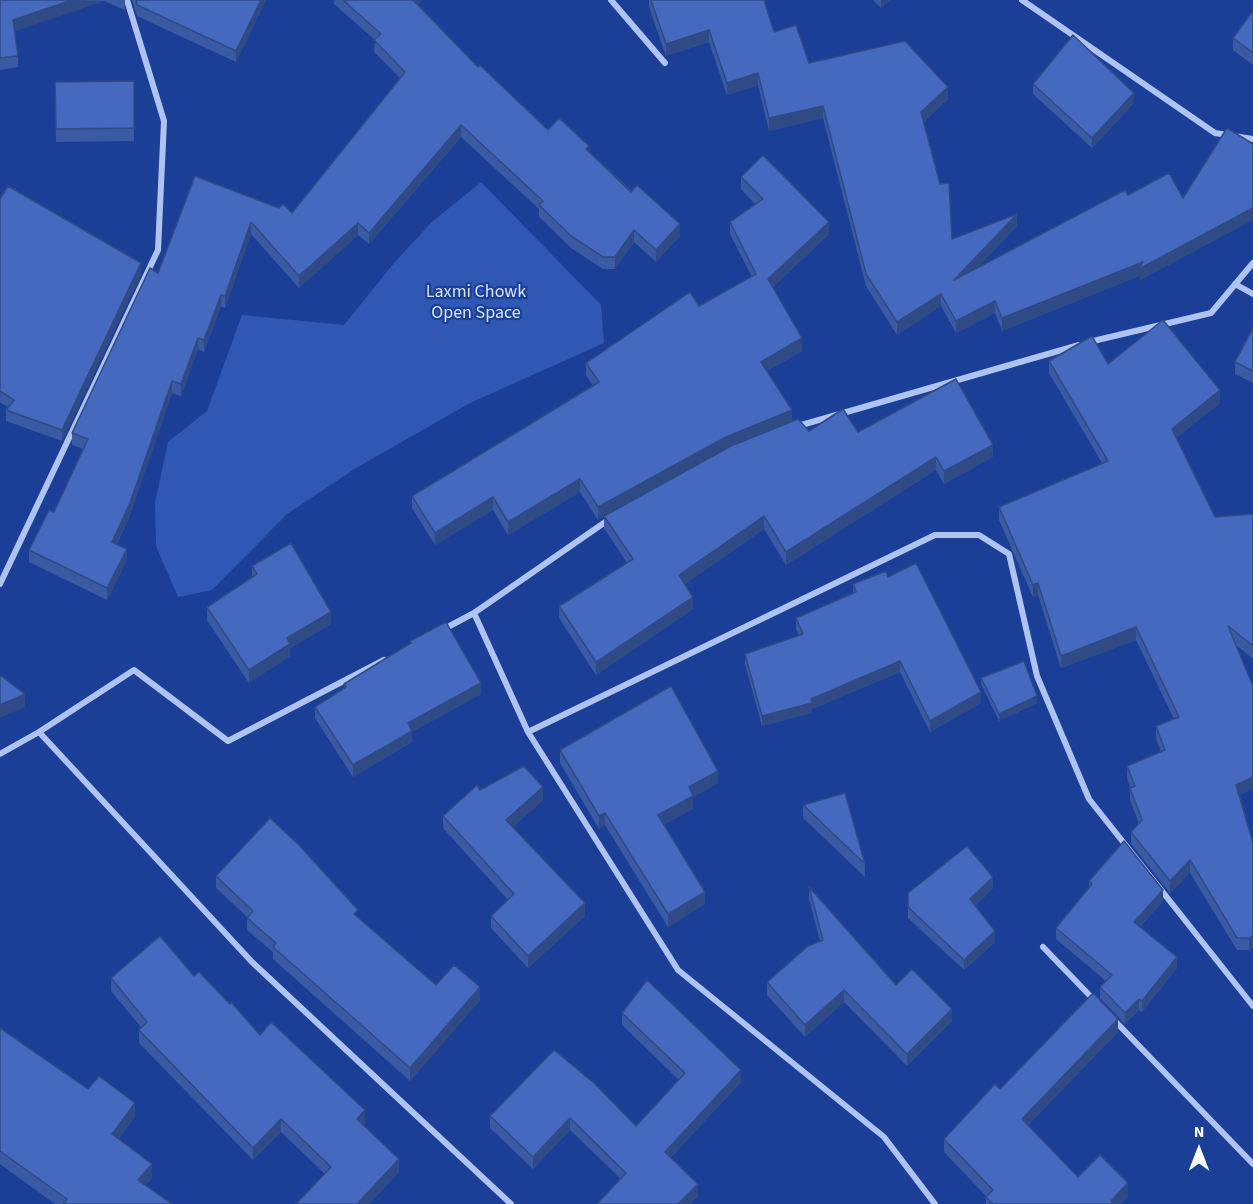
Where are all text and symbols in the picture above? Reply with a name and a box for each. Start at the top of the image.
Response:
park label: Laxmi Chowk Open Space [426,282,526,324]
north arrow [1169,1120,1229,1180]
text: N [1194,1121,1204,1143]

